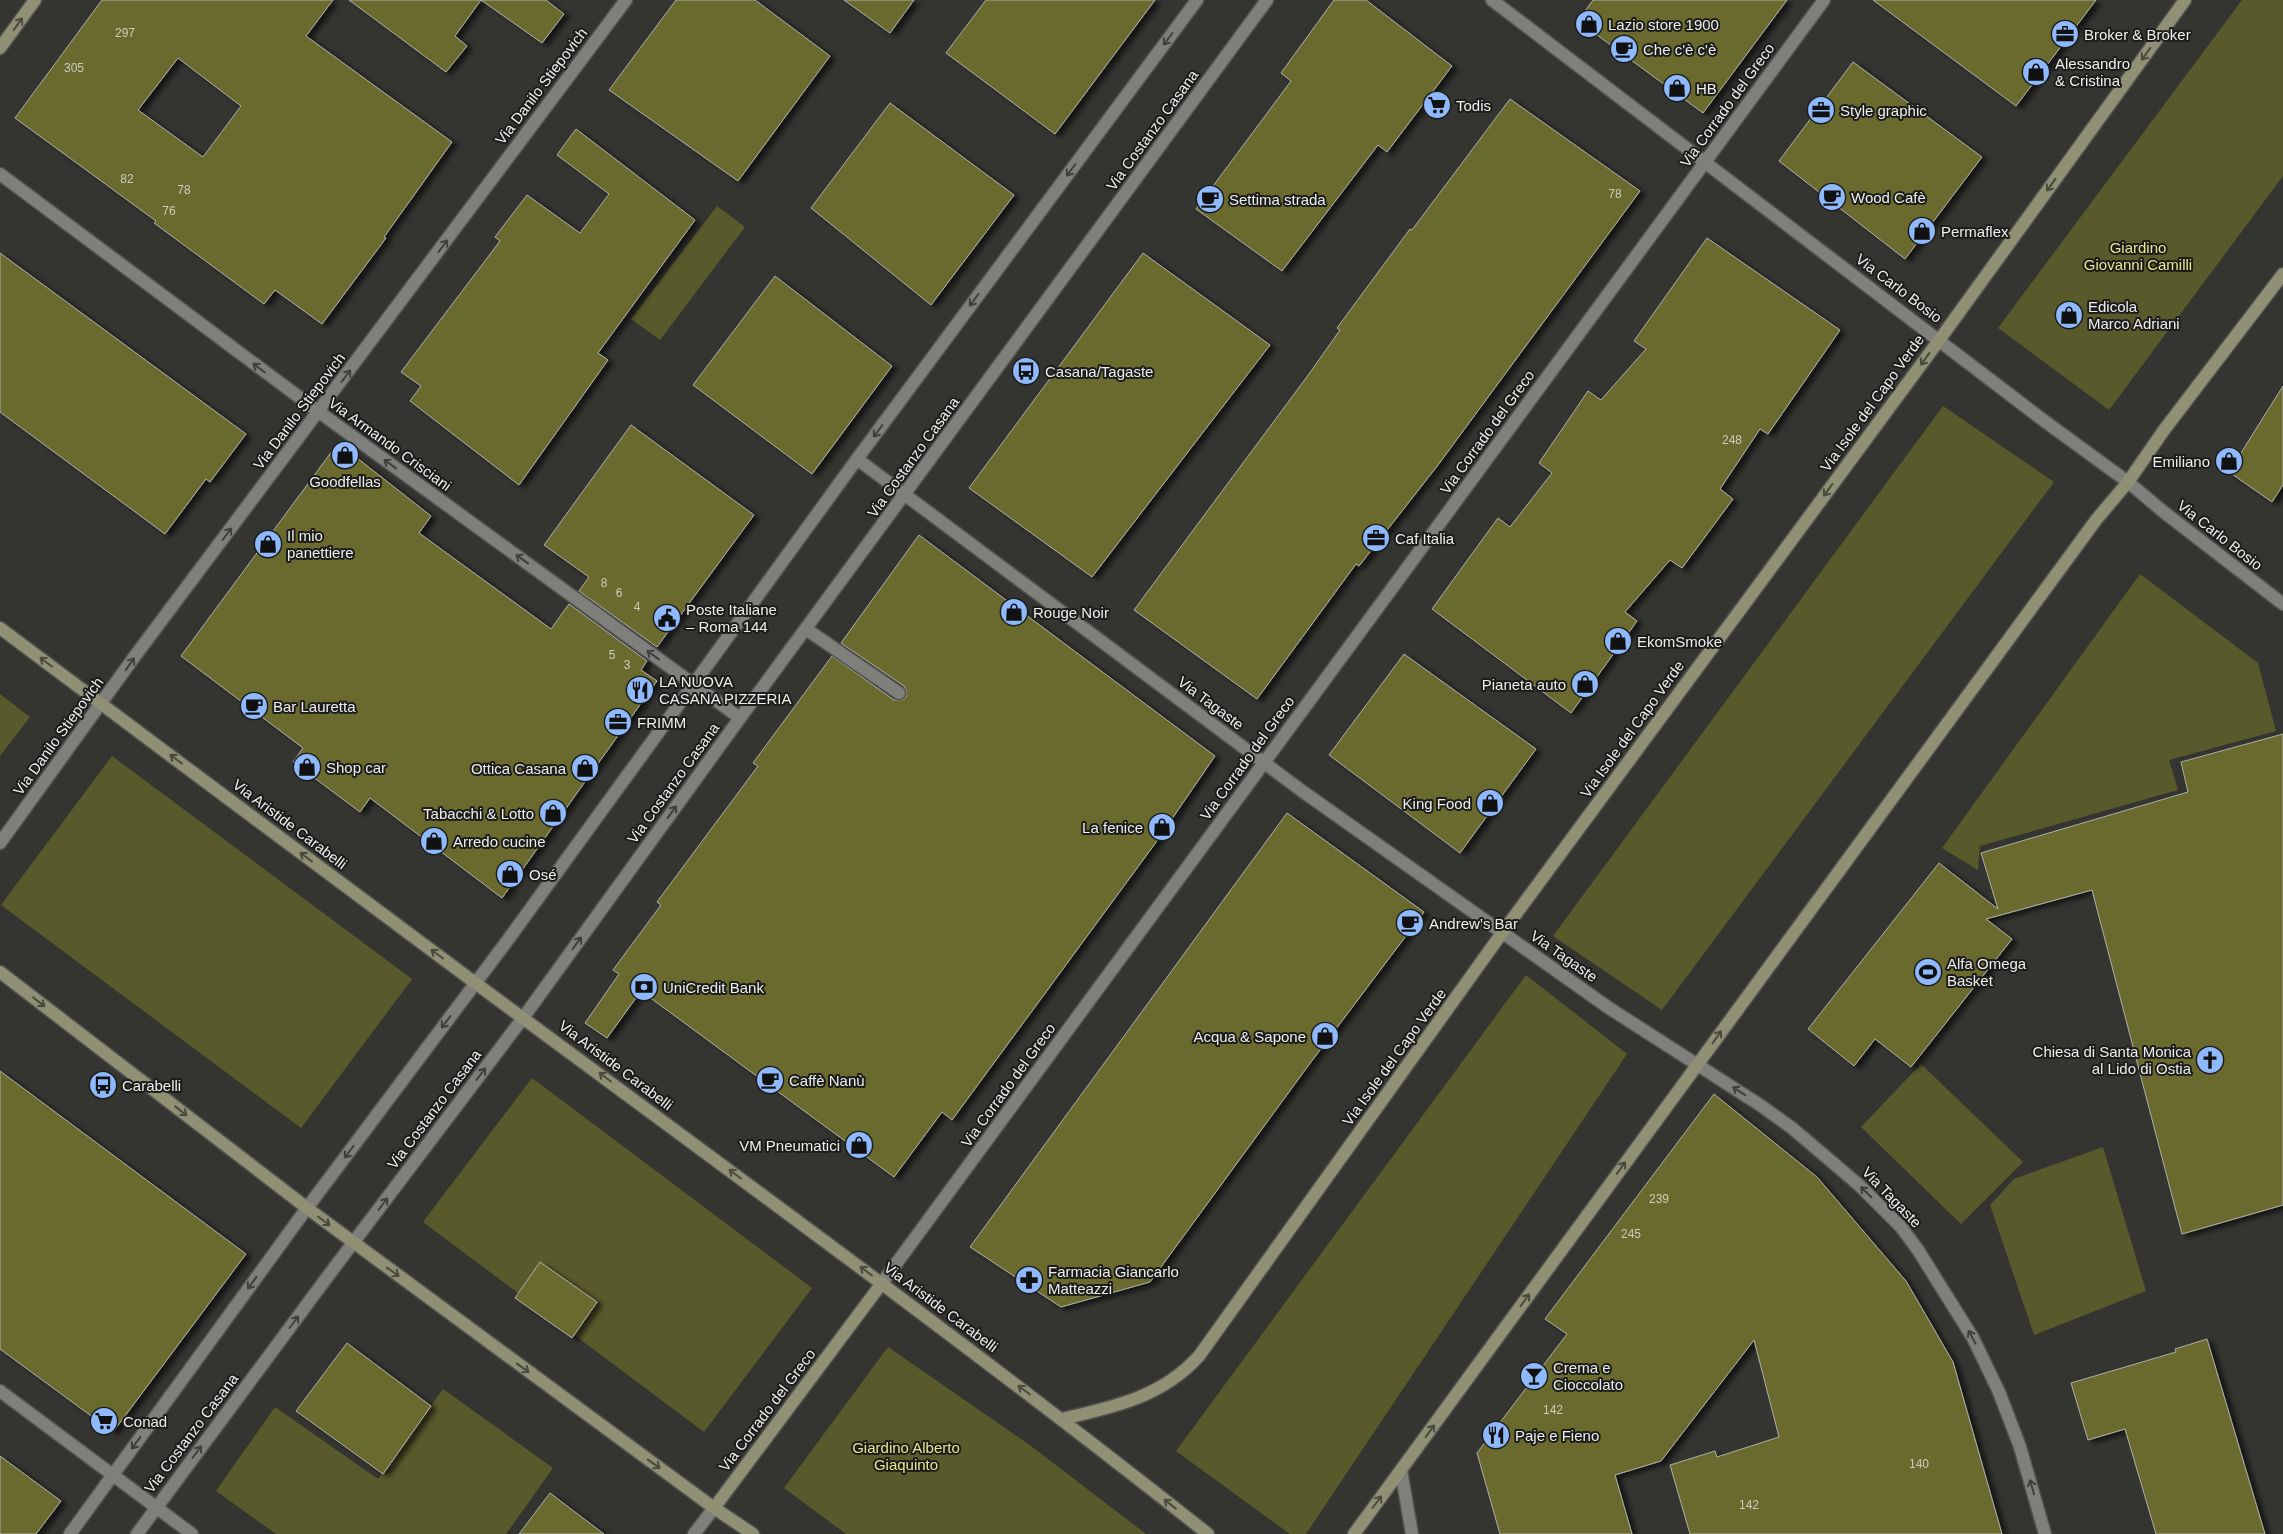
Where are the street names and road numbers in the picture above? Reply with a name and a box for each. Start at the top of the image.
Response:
street label: Via Danilo Stiepovich [492,24,590,148]
street label: Via Corrado del Greco [1676,40,1778,170]
street label: Via Costanzo Casana [1103,66,1202,194]
street label: Via Carlo Bosio [1853,250,1945,326]
street label: Via Isole del Capo Verde [1817,331,1927,475]
street label: Via Danilo Stiepovich [250,349,348,473]
street label: Via Corrado del Greco [1436,367,1538,497]
street label: Via Costanzo Casana [864,393,963,521]
street label: Via Armando Crisciani [325,394,455,494]
street label: Via Carlo Bosio [2174,497,2266,573]
street label: Via Isole del Capo Verde [1577,657,1687,801]
street label: Via Tagaste [1175,673,1247,733]
street label: Via Danilo Stiepovich [10,674,106,798]
street label: Via Corrado del Greco [1196,693,1298,823]
street label: Via Costanzo Casana [624,719,723,847]
street label: Via Aristide Carabelli [230,776,350,872]
street label: Via Tagaste [1527,927,1601,985]
street label: Via Isole del Capo Verde [1339,985,1449,1129]
street label: Via Aristide Carabelli [556,1017,676,1113]
street label: Via Corrado del Greco [957,1020,1059,1150]
street label: Via Costanzo Casana [384,1046,485,1172]
street label: Via Tagaste [1859,1163,1925,1231]
street label: Via Aristide Carabelli [881,1259,1001,1355]
street label: Via Corrado del Greco [715,1345,819,1475]
street label: Via Costanzo Casana [141,1370,242,1496]

